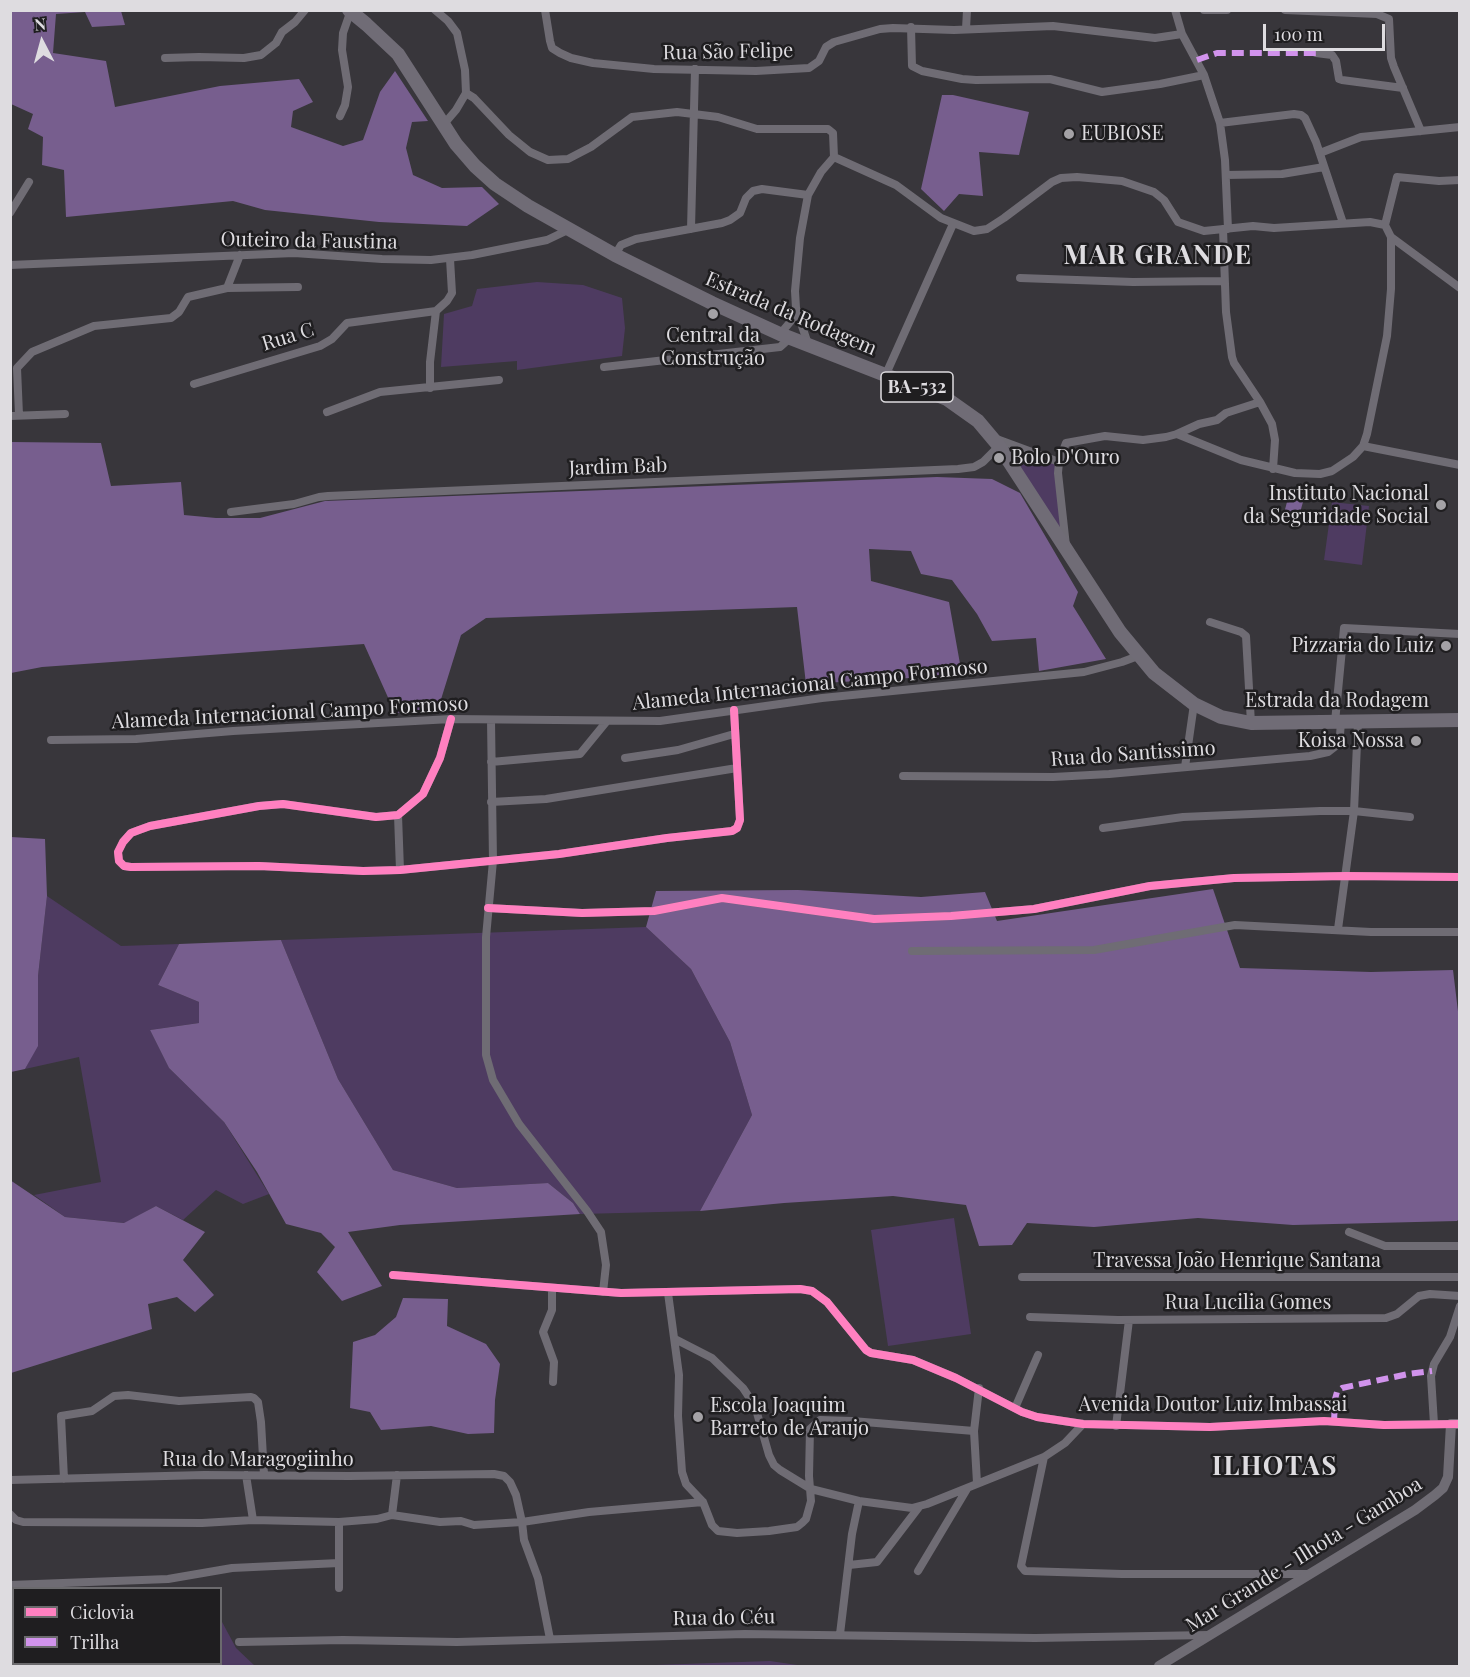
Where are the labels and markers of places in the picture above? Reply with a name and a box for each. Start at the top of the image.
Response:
place label: EUBIOSE [1081,122,1164,146]
marker: EUBIOSE [1062,127,1076,141]
marker: Central da Construção [706,307,720,321]
place label: Central da Construção [661,324,765,371]
place label: Bolo D'Ouro [1011,446,1120,470]
marker: Bolo D'Ouro [992,451,1006,465]
place label: Instituto Nacional da Seguridade Social [1243,482,1429,529]
marker: Instituto Nacional da Seguridade Social [1434,498,1448,512]
place label: Pizzaria do Luiz [1291,634,1434,658]
marker: Pizzaria do Luiz [1439,639,1453,653]
place label: Koisa Nossa [1298,729,1404,753]
marker: Koisa Nossa [1409,734,1423,748]
place label: Escola Joaquim Barreto de Araujo [710,1394,869,1441]
marker: Escola Joaquim Barreto de Araujo [691,1410,705,1424]

